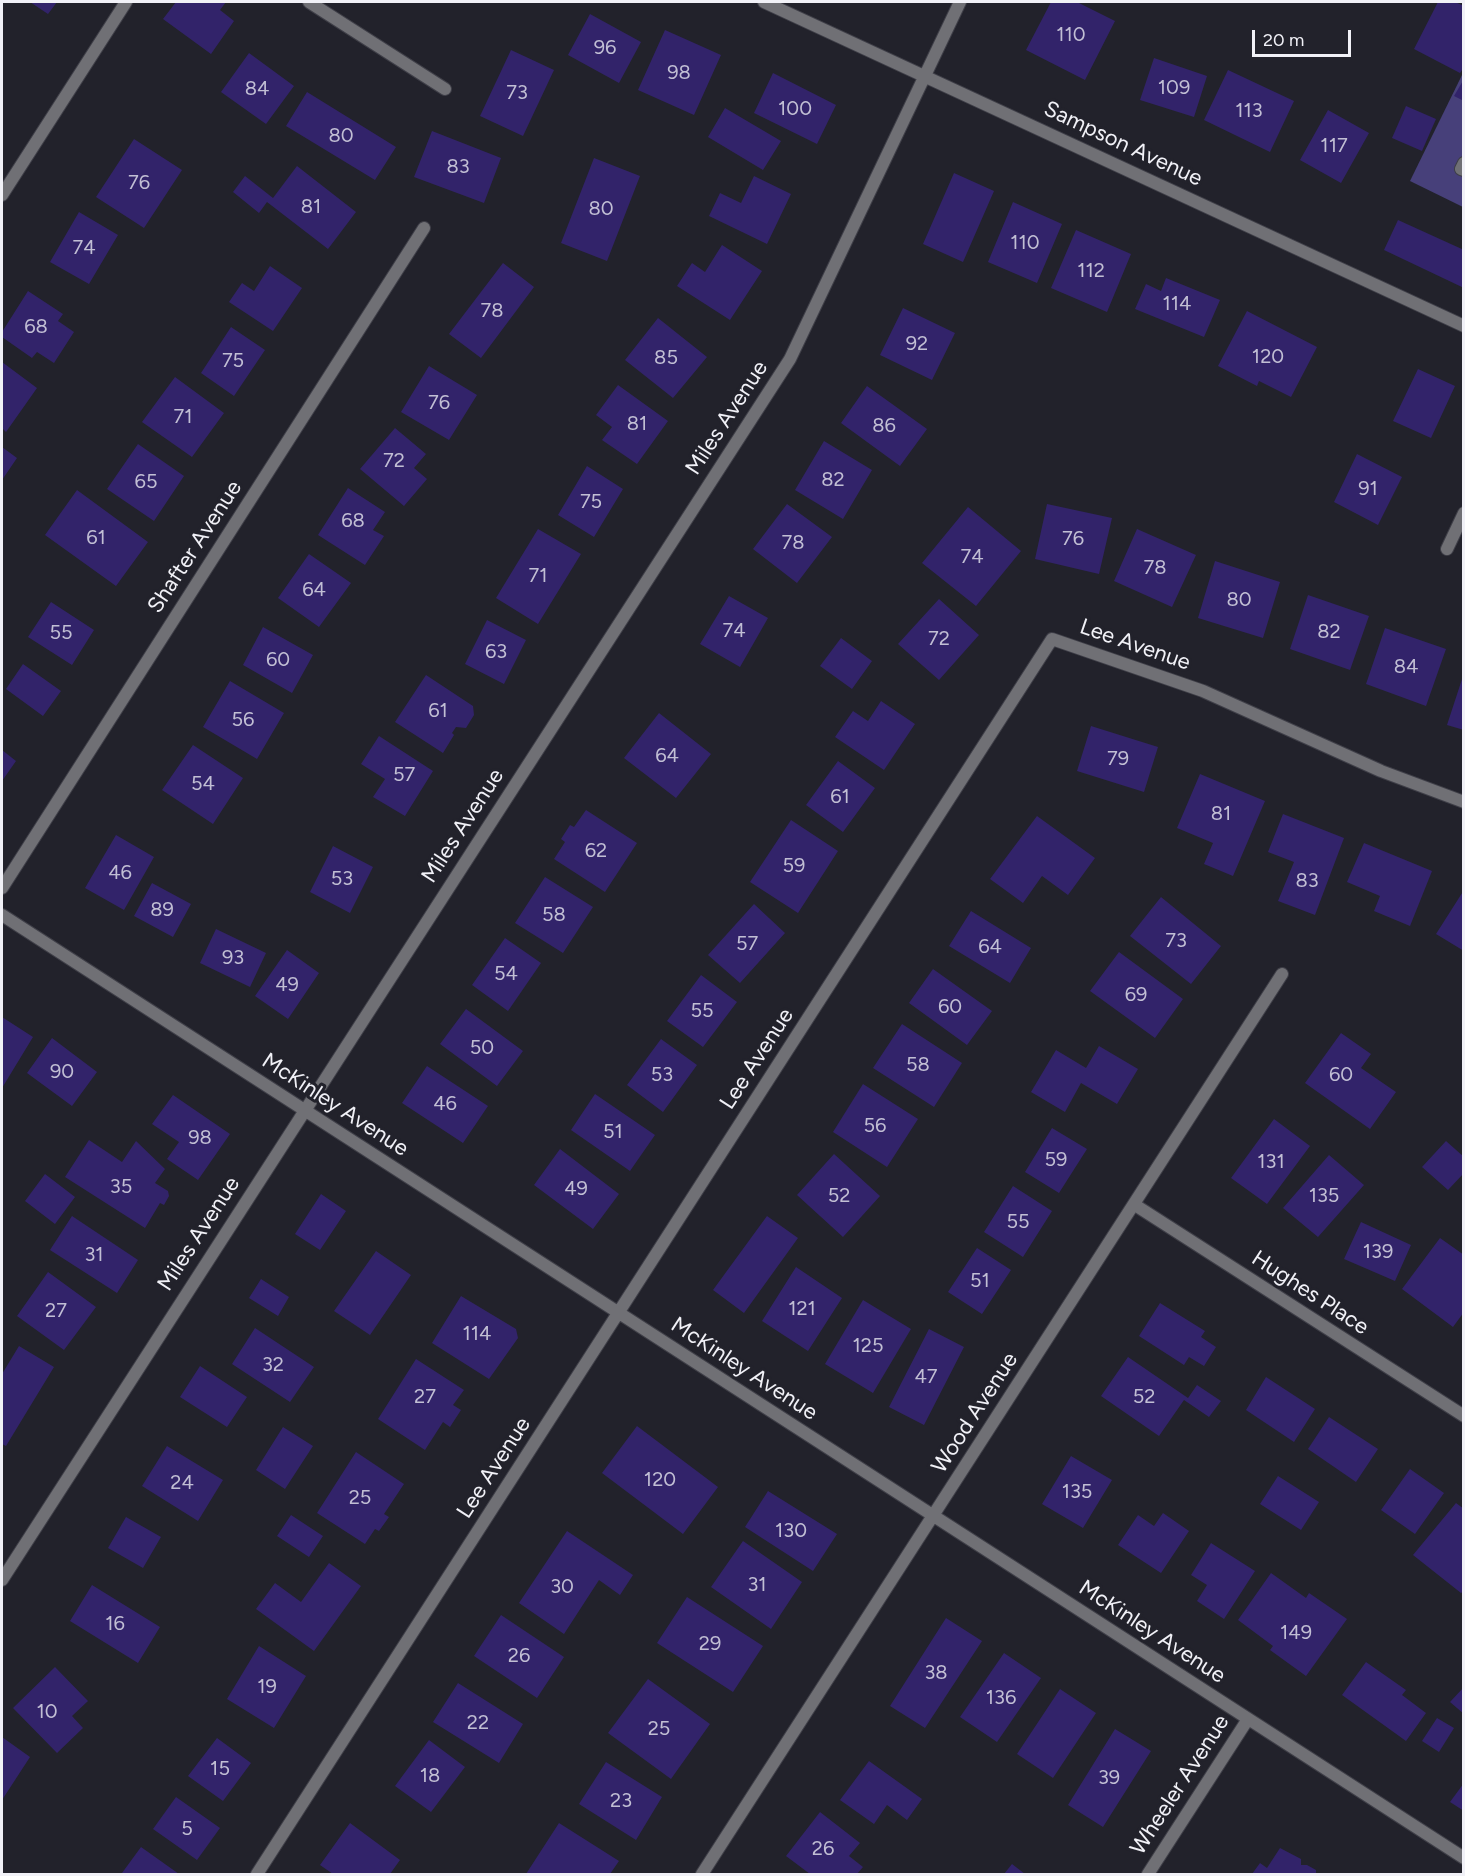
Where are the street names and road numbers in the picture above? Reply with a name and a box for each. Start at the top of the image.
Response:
street label: Sampson Avenue [1040,96,1206,192]
street label: Miles Avenue [680,356,774,480]
street label: Shafter Avenue [142,476,248,618]
street label: Lee Avenue [1076,614,1194,676]
street label: Miles Avenue [416,764,510,888]
street label: Lee Avenue [715,1003,799,1115]
street label: McKinley Avenue [257,1048,413,1162]
street label: Miles Avenue [152,1172,246,1296]
street label: Hughes Place [1246,1245,1374,1341]
street label: McKinley Avenue [666,1312,822,1426]
street label: Wood Avenue [926,1348,1024,1478]
street label: Lee Avenue [452,1412,536,1524]
street label: McKinley Avenue [1074,1575,1230,1689]
street label: Wheeler Avenue [1125,1710,1235,1860]

